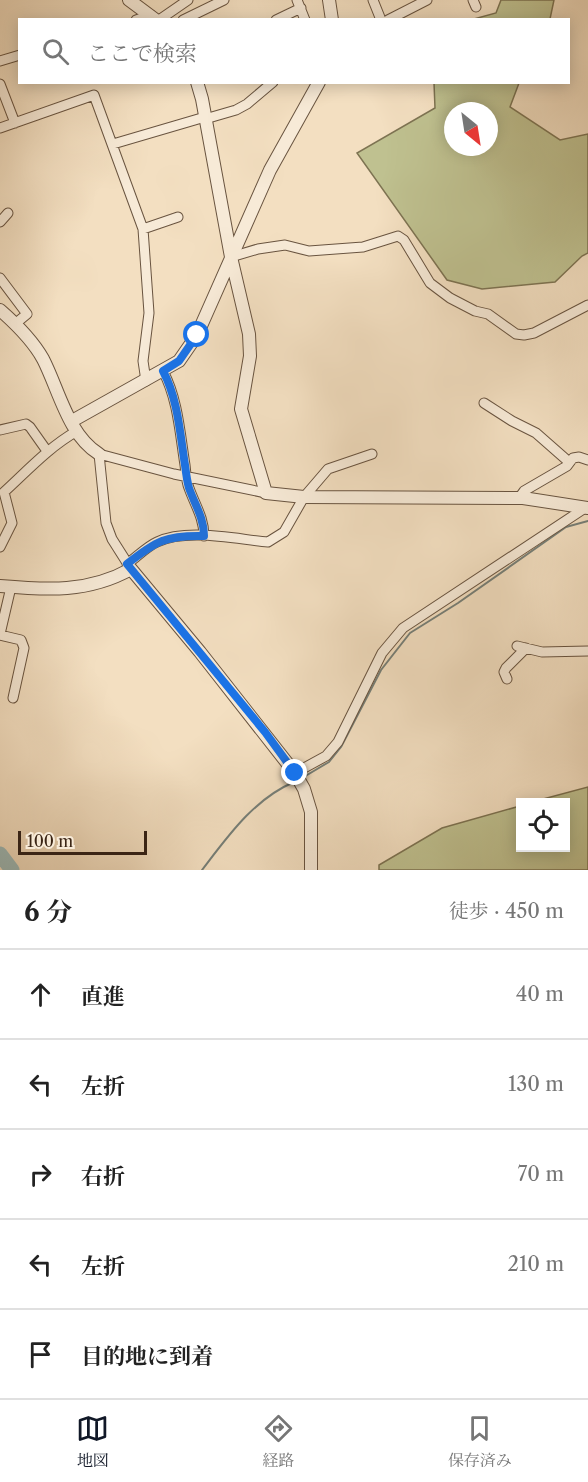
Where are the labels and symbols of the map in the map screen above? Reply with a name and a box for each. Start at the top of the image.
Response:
north arrow [444,102,498,156]
route start [183,321,209,347]
route end [281,759,307,785]
scale bar [18,828,147,856]

